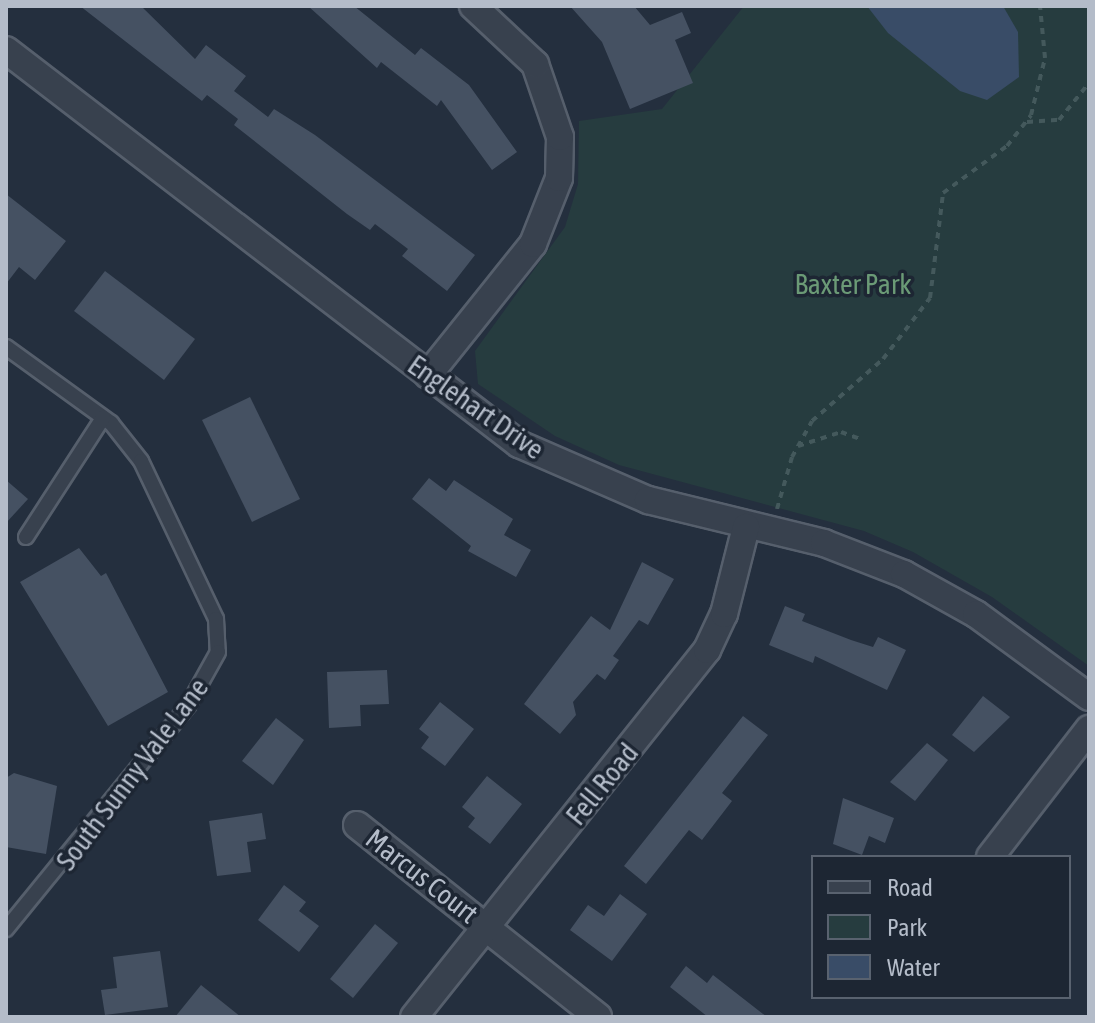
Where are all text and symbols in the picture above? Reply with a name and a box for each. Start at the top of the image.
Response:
park label: Baxter Park [795,267,911,301]
street label: Englehart Drive [402,348,550,466]
street label: South Sunny Vale Lane [49,671,215,877]
street label: Fell Road [559,736,645,832]
street label: Marcus Court [359,822,485,930]
legend [811,855,1071,999]
text: Road [887,874,933,901]
text: Park [887,914,927,941]
text: Water [887,954,940,981]

